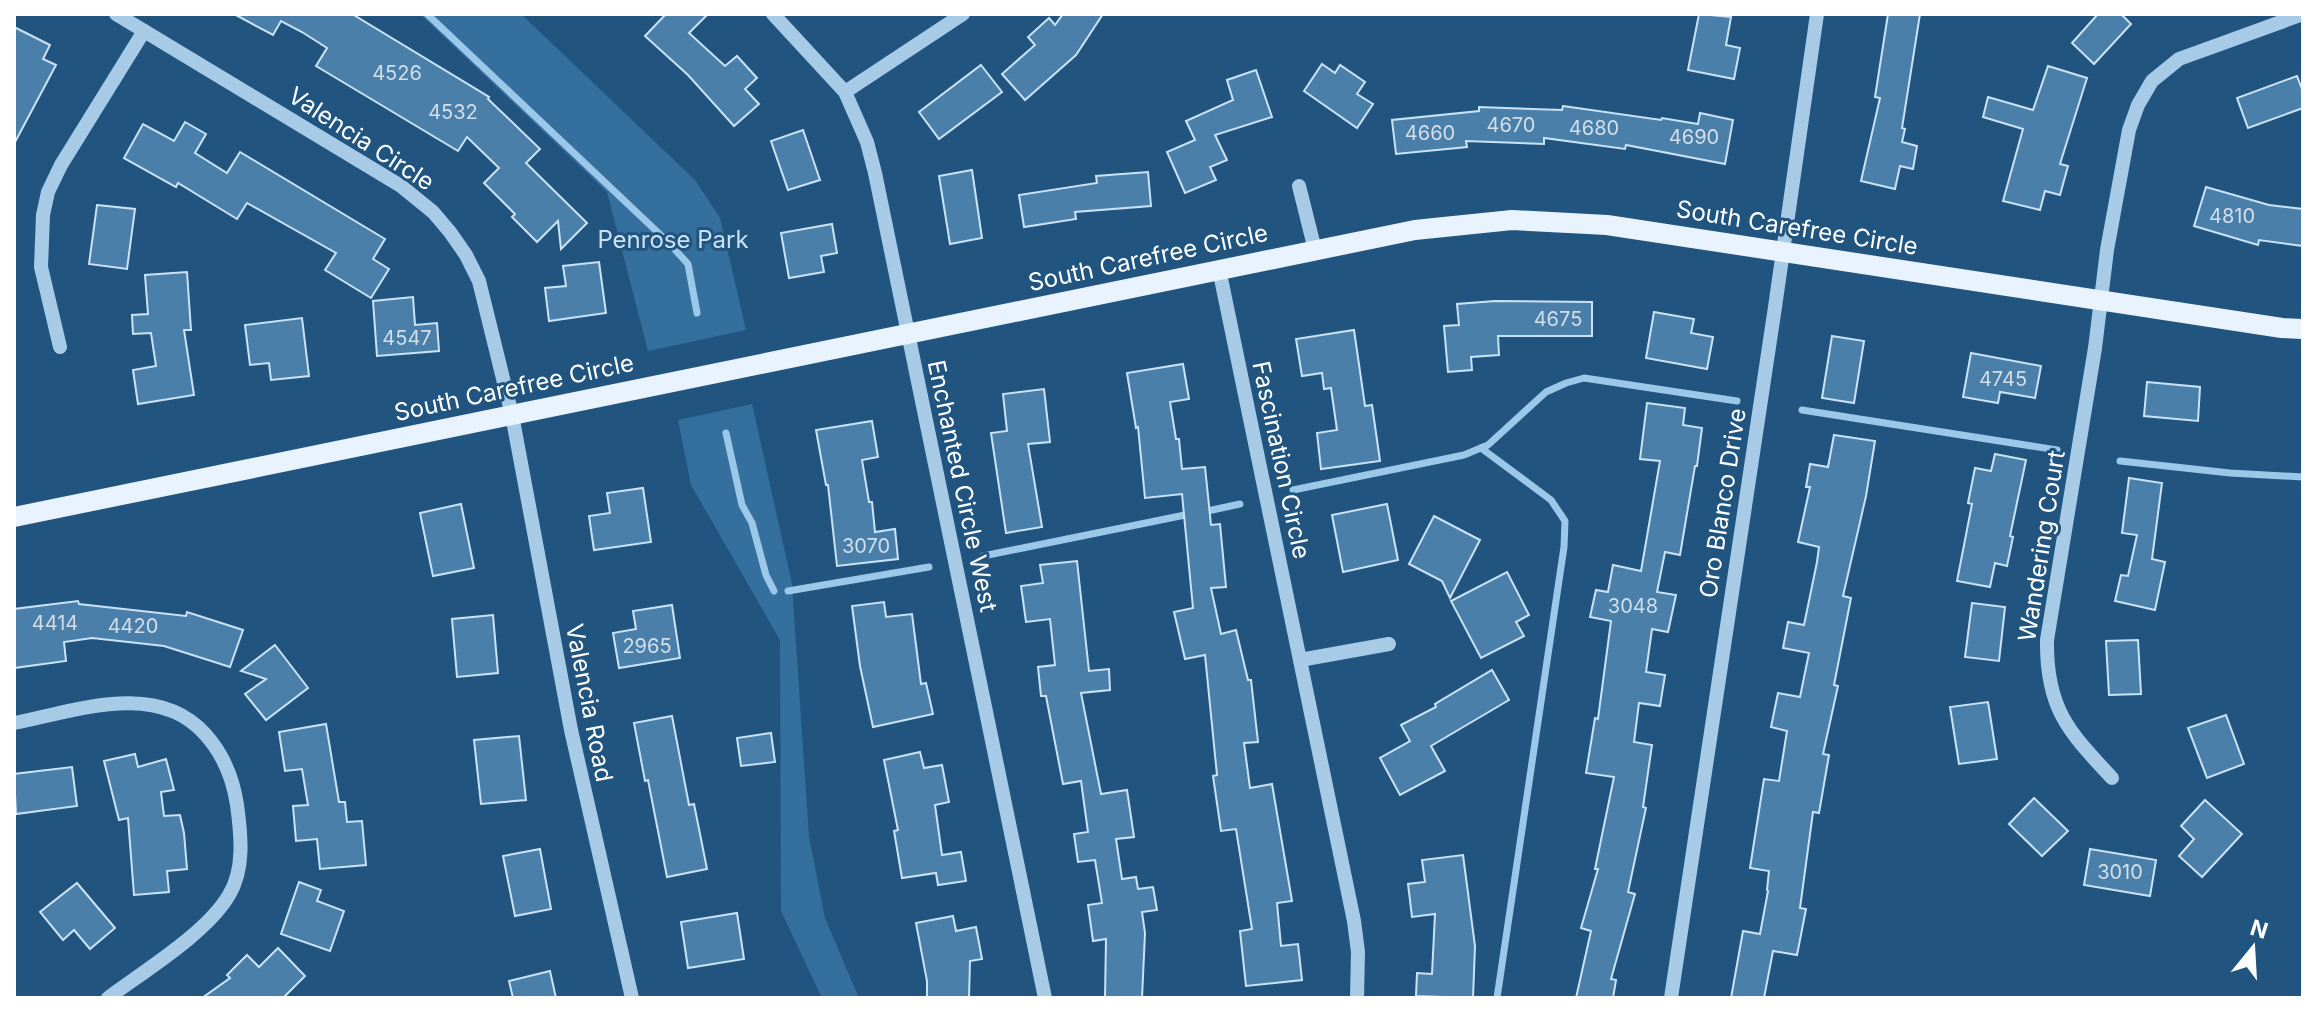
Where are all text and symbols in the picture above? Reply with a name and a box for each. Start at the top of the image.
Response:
house number: 4526 [372,61,422,85]
street label: Valencia Circle [283,81,440,197]
house number: 4532 [428,100,478,124]
house number: 4670 [1487,113,1535,137]
house number: 4680 [1569,116,1619,140]
house number: 4660 [1405,121,1455,145]
house number: 4690 [1669,125,1719,149]
street label: South Carefree Circle [1674,194,1920,261]
house number: 4810 [2209,204,2255,228]
street label: South Carefree Circle [1025,218,1270,297]
park label: Penrose Park [597,225,749,254]
house number: 4675 [1534,307,1582,331]
house number: 4547 [382,326,432,350]
street label: South Carefree Circle [391,348,636,427]
street label: Enchanted Circle West [922,357,1003,614]
street label: Fascination Circle [1246,358,1317,561]
house number: 4745 [1979,367,2027,391]
street label: Oro Blanco Drive [1693,406,1752,600]
street label: Wandering Court [2012,448,2071,644]
house number: 3070 [842,534,890,558]
house number: 3048 [1608,594,1658,618]
house number: 4414 [32,611,78,635]
house number: 4420 [108,614,158,638]
street label: Valencia Road [560,621,619,784]
house number: 2965 [622,634,672,658]
house number: 3010 [2097,860,2143,884]
north arrow [2213,908,2293,988]
text: N [2247,914,2271,944]

